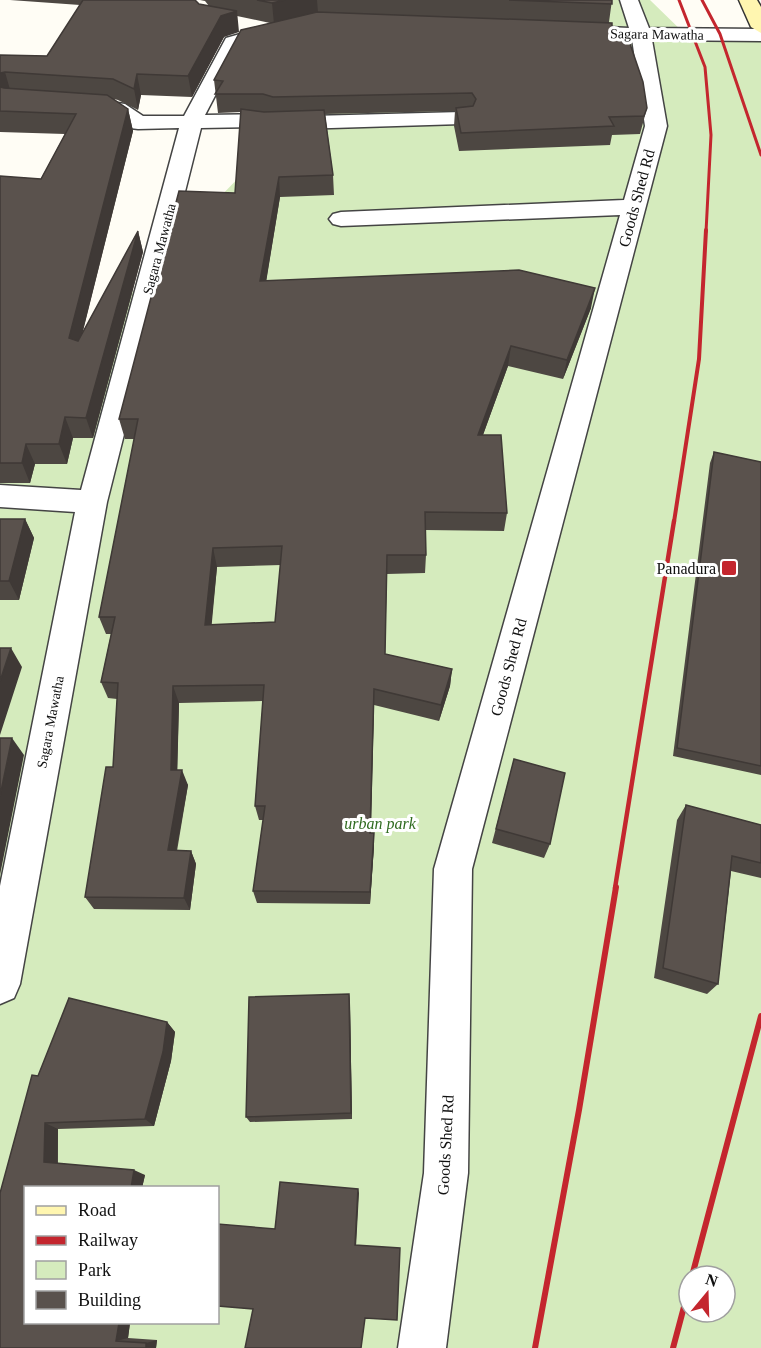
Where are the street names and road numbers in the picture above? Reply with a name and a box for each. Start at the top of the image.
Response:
street label: Sagara Mawatha [610,26,705,43]
street label: Goods Shed Rd [615,147,658,249]
street label: Sagara Mawatha [140,201,179,296]
street label: Goods Shed Rd [487,616,530,718]
street label: Sagara Mawatha [34,674,67,770]
street label: Goods Shed Rd [434,1094,457,1196]

